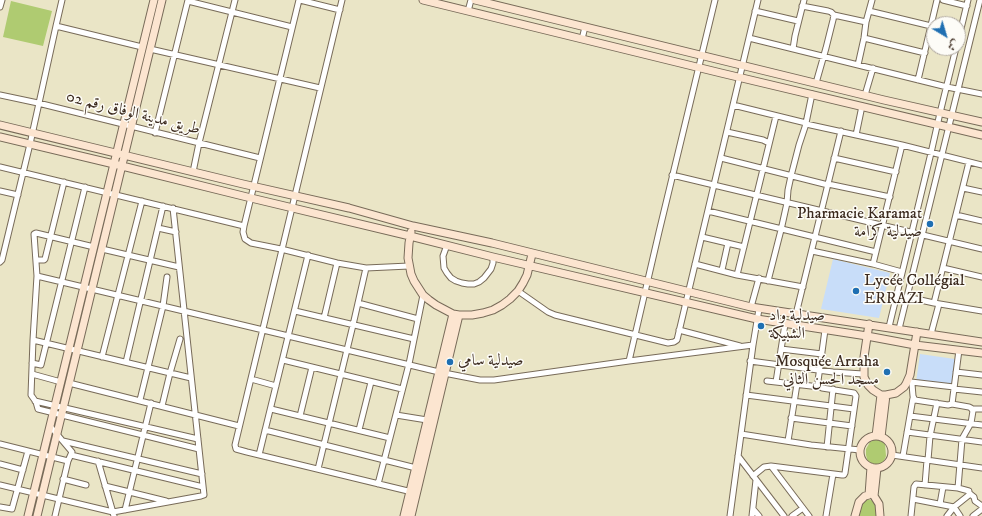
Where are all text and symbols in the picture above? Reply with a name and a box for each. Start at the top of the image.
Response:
north arrow [926,16,966,56]
text: ش [944,36,961,54]
street label: طريق مدينة الوفاق رقم 02 [64,88,202,140]
place label: Pharmacie Karamat صيدلية كرامة [797,205,922,243]
marker: Pharmacie Karamat صيدلية كرامة [925,219,935,229]
place label: Lycée Collégial ERRAZI [864,272,964,310]
marker: Lycée Collégial ERRAZI [851,286,861,296]
place label: صيدلية واد الشبيكة [769,307,825,345]
marker: صيدلية واد الشبيكة [756,321,766,331]
place label: صيدلية سامي [458,352,523,372]
place label: Mosquée Arraha مسجد الحسن الثاني [775,353,879,391]
marker: صيدلية سامي [445,357,455,367]
marker: Mosquée Arraha مسجد الحسن الثاني [882,367,892,377]

